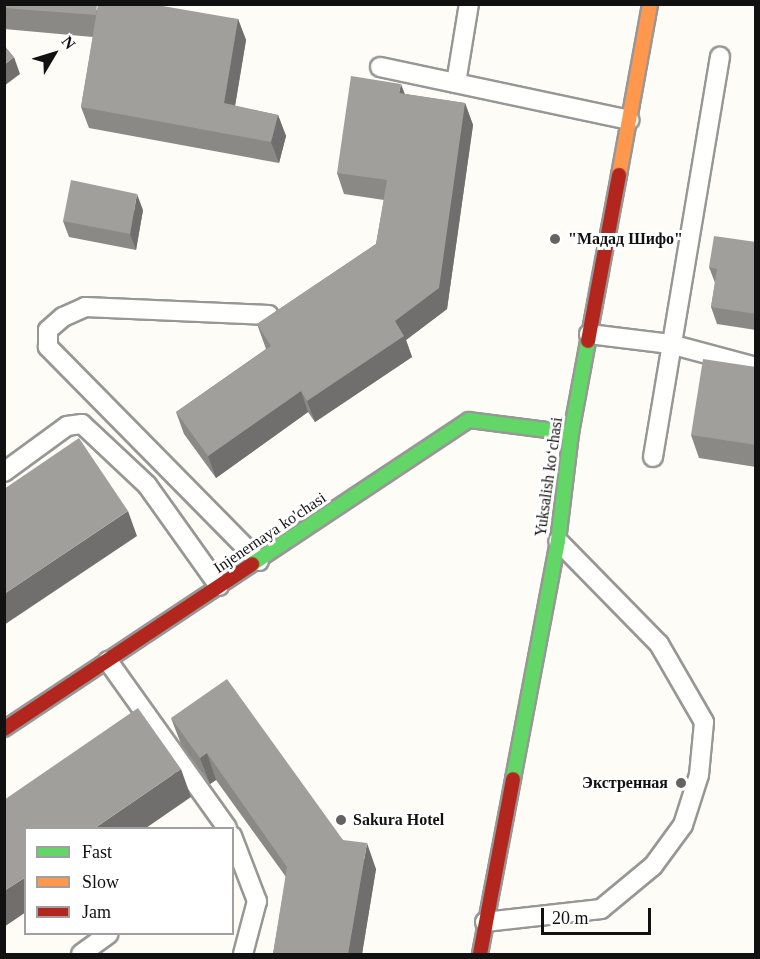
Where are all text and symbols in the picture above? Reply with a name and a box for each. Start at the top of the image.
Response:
north arrow [24,24,84,84]
text: N [58,33,79,52]
place label: "Мадад Шифо" [568,229,683,249]
marker: "Мадад Шифо" [546,230,564,248]
street label: Yuksalish koʻchasi [531,416,567,538]
street label: Injenernaya ko'chasi [210,488,330,578]
place label: Экстренная [582,773,668,793]
marker: Экстренная [672,774,690,792]
place label: Sakura Hotel [353,810,444,830]
marker: Sakura Hotel [334,813,348,827]
legend [24,827,234,935]
text: Fast [82,842,112,862]
text: Slow [82,872,119,892]
scale bar [544,896,654,934]
text: Jam [82,902,111,922]
text: 20 m [552,908,589,928]

